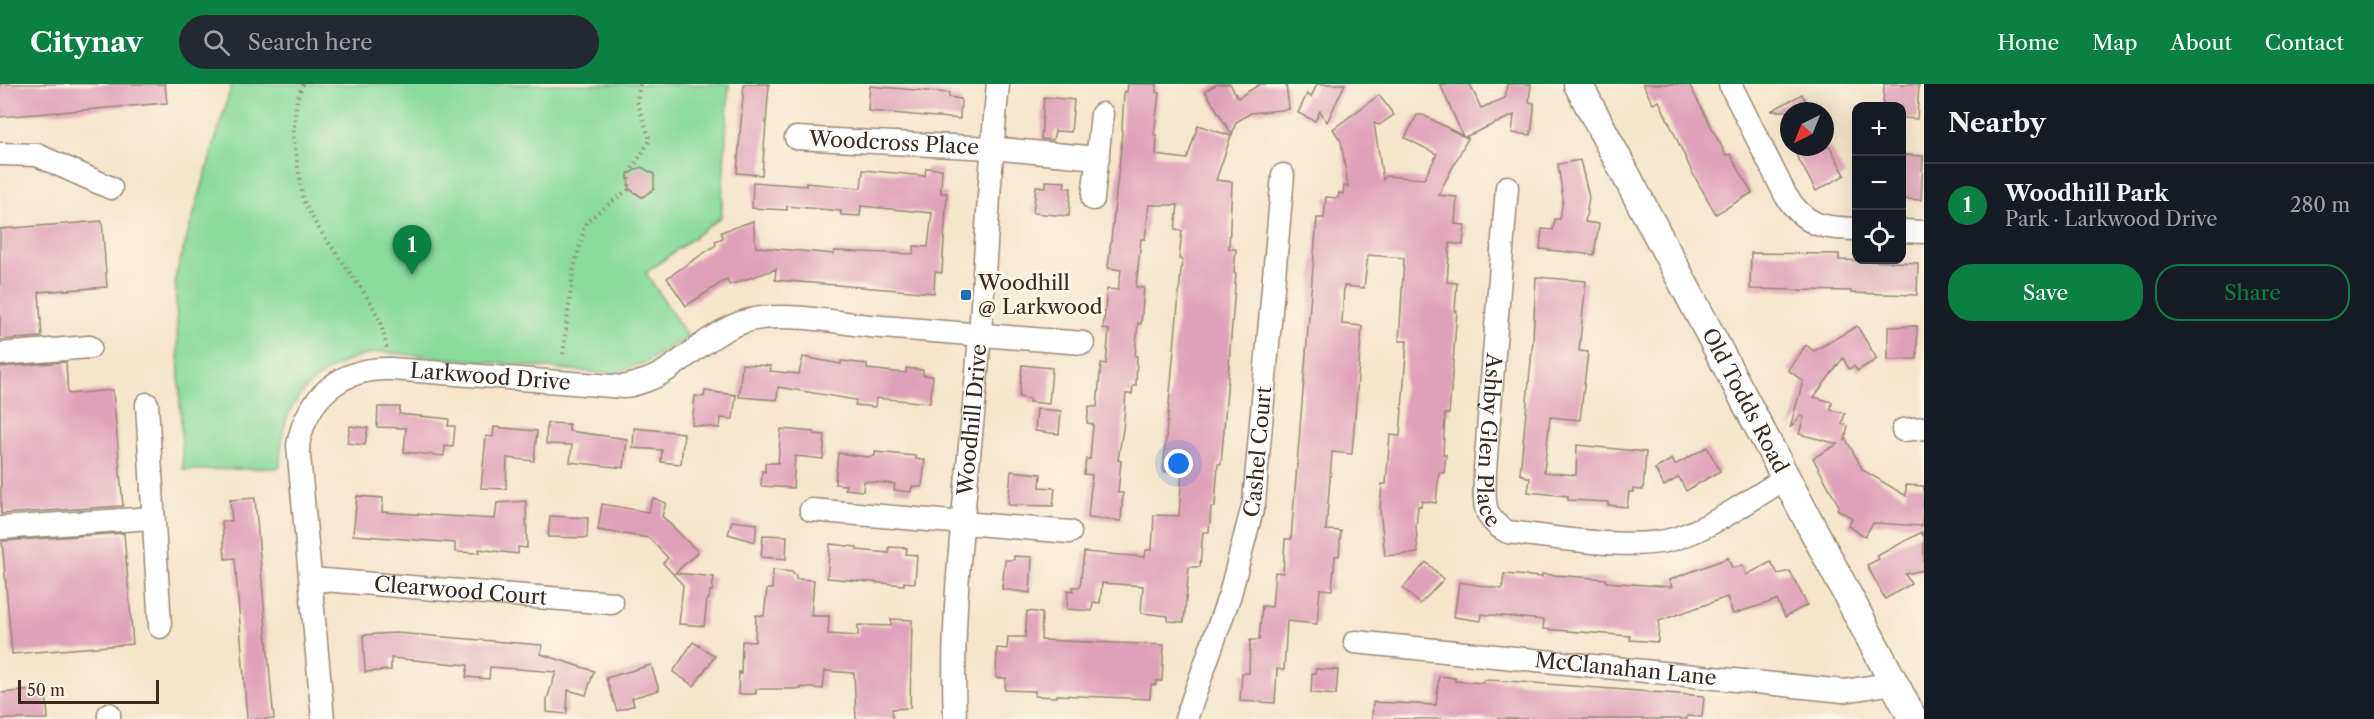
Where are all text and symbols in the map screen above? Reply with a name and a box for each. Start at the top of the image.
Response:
search box [179,15,599,69]
text: Citynav [30,25,143,59]
icon: search [200,26,233,59]
text: Search here [248,29,372,56]
text: Home [1998,30,2059,55]
text: Map [2092,30,2137,55]
text: About [2170,30,2232,55]
text: Contact [2265,30,2344,55]
north arrow [1780,102,1834,156]
map controls [1852,102,1906,264]
button: + [1852,102,1906,156]
text: Nearby [1948,107,2046,139]
street label: Woodcross Place [807,126,980,159]
button: − [1852,156,1906,210]
text: Woodhill Park [2005,180,2169,207]
text: 1 [1963,193,1972,217]
text: 280 m [2290,193,2350,217]
text: Park · Larkwood Drive [2005,207,2218,231]
button: locate [1852,210,1906,264]
pin: 1 [392,226,432,275]
button: Save [1948,264,2143,321]
button: Share [2155,264,2350,321]
place label: Woodhill @ Larkwood [977,270,1103,319]
marker: Woodhill @ Larkwood [959,288,973,302]
street label: Old Todds Road [1697,324,1794,477]
street label: Woodhill Drive [952,343,991,498]
street label: Ashby Glen Place [1472,351,1507,532]
street label: Larkwood Drive [409,358,572,395]
street label: Cashel Court [1238,385,1276,520]
your location [1164,449,1193,478]
street label: Clearwood Court [373,571,549,610]
street label: McClanahan Lane [1534,647,1718,690]
scale bar [18,677,159,704]
text: 50 m [27,680,65,700]

